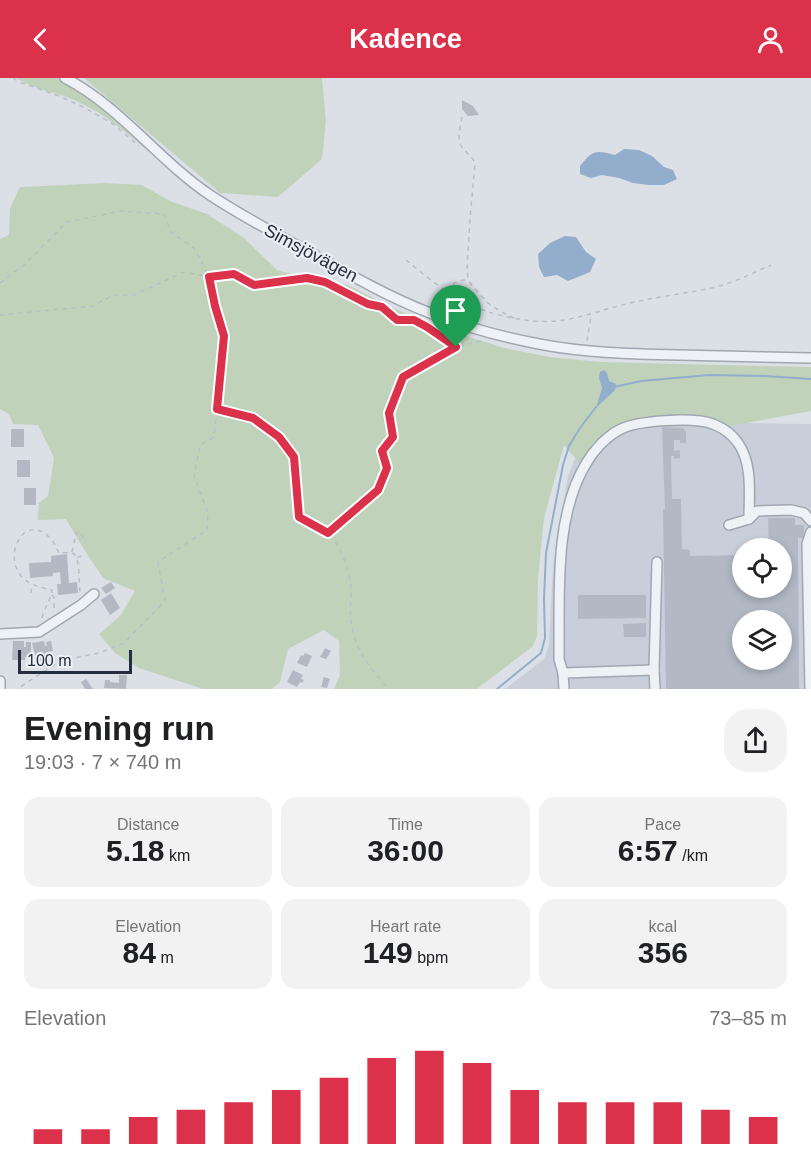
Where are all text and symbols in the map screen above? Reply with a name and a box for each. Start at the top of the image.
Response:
icon: back [24,23,57,56]
icon: person [754,23,787,56]
text: Kadence [349,24,462,54]
street label: Simsjövägen [261,220,361,286]
pin [430,285,481,347]
icon: arrive [439,294,472,327]
map controls [732,538,792,670]
button: locate [732,538,792,598]
button: layers [732,610,792,670]
scale bar [18,647,132,674]
text: 100 m [27,652,71,669]
button: share [724,709,787,772]
text: Evening run [24,710,215,747]
text: 19:03 · 7 × 740 m [24,751,181,773]
text: Distance [117,816,179,833]
text: Time [388,816,423,833]
text: Pace [645,816,681,833]
text: 5.18 [106,834,164,867]
text: 36:00 [367,834,444,867]
text: 6:57 [618,834,678,867]
text: km [164,847,190,864]
text: /km [678,847,708,864]
text: Elevation [115,918,181,935]
text: Heart rate [370,918,441,935]
text: kcal [649,918,677,935]
text: 84 [123,936,156,969]
text: 149 [363,936,413,969]
text: 356 [638,936,688,969]
text: m [156,949,174,966]
text: bpm [413,949,448,966]
text: Elevation [24,1007,106,1029]
text: 73–85 m [709,1007,787,1029]

